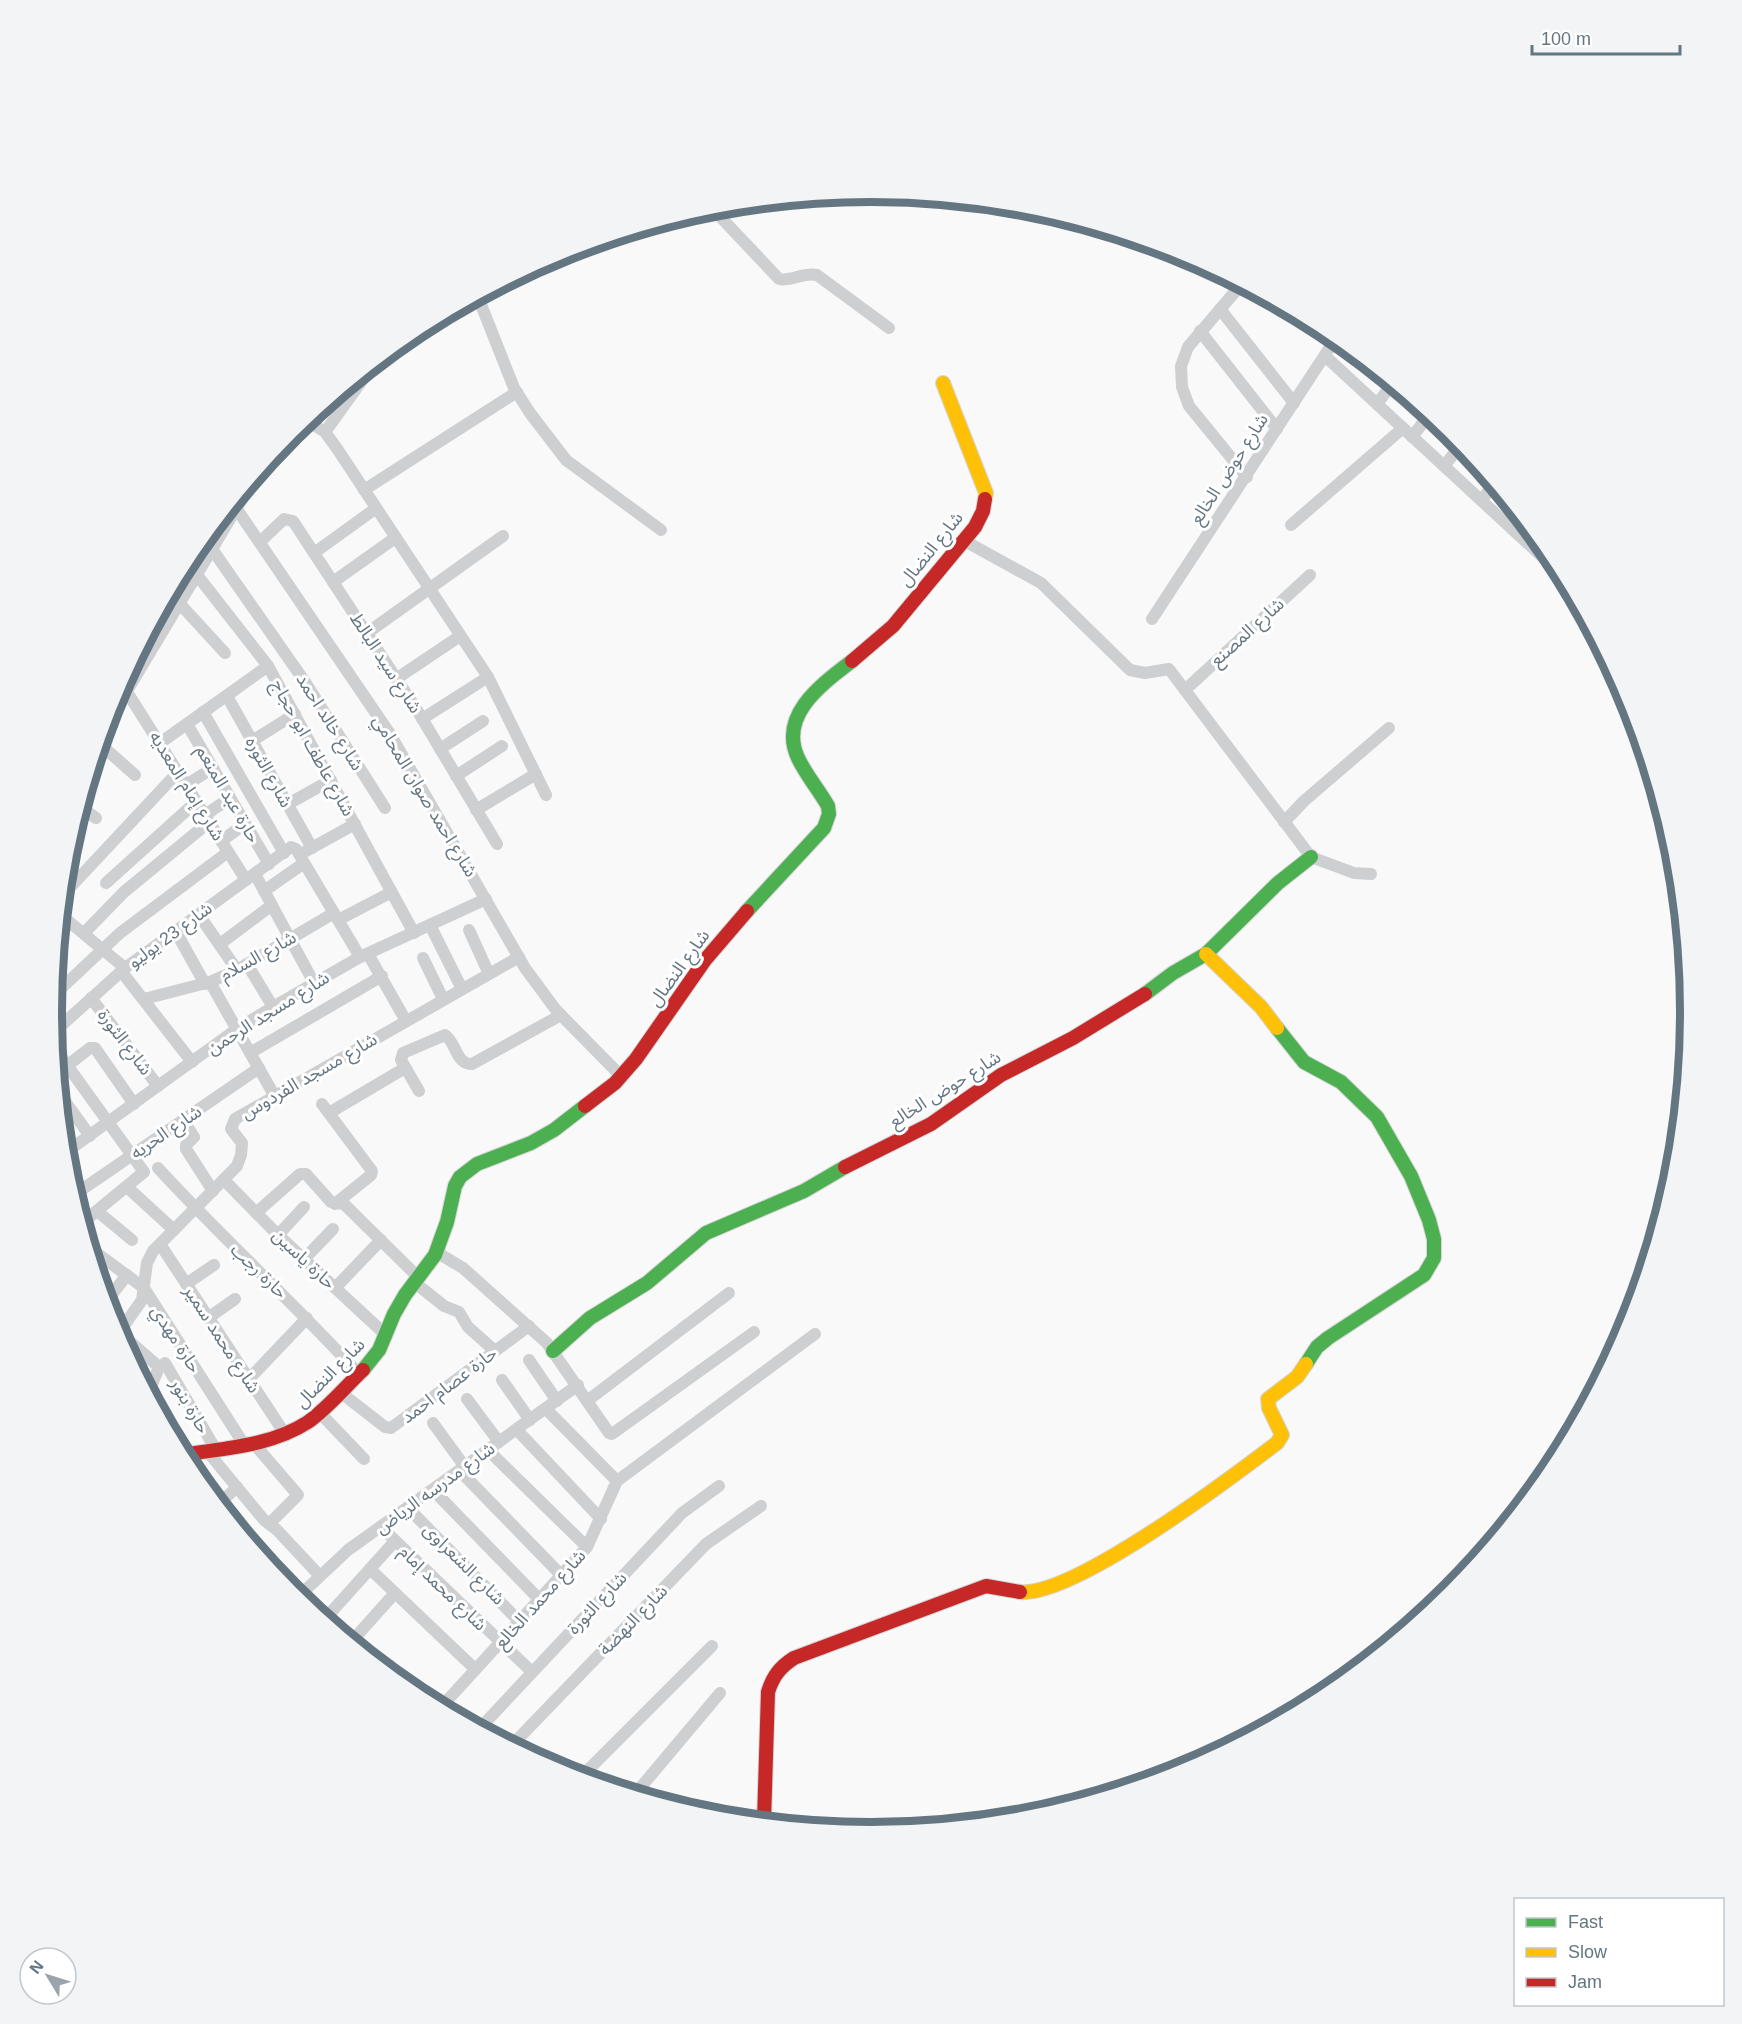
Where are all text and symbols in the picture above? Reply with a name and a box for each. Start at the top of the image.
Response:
scale bar [1532,18,1680,56]
text: 100 m [1541,29,1591,49]
street label: شارع حوض الخالع [1186,410,1275,530]
street label: شارع النضال [895,508,970,593]
street label: شارع المصنع [1206,594,1291,673]
street label: شارع سيد البالط [343,609,426,719]
street label: شارع خالد احمد [289,670,368,776]
street label: شارع عاطف ابو حجاج [264,676,359,822]
street label: شارع احمد صوان المحامي [365,712,481,883]
street label: شارع إمام المعديه [142,728,229,846]
street label: شارع الثوره [238,733,297,813]
street label: حارة عبد المنعم [190,742,264,848]
street label: شارع 23 يوليو [124,898,218,975]
street label: شارع النضال [644,926,717,1013]
street label: شارع السلام [216,927,301,989]
street label: شارع مسجد الرحمن [203,967,335,1062]
street label: شارع الثورة [91,1005,156,1081]
street label: شارع مسجد الفردوس [237,1029,383,1127]
street label: شارع حوض الخالع [886,1047,1007,1135]
street label: شارع الحريه [127,1101,208,1166]
street label: حارة ياسين [268,1225,340,1294]
street label: حارة رجب [226,1239,291,1303]
street label: شارع محمد سمير [176,1281,264,1399]
street label: حارة مهدي [144,1302,205,1378]
street label: شارع النضال [291,1334,372,1415]
street label: حارة عصام احمد [397,1343,503,1430]
street label: حارة بنور [165,1374,214,1438]
street label: شارع مدرسه الرياض [371,1438,501,1541]
street label: شارع الشعراوى [416,1519,509,1612]
street label: شارع محمد إمام [392,1541,491,1638]
street label: شارع محمد الخالع [490,1546,593,1655]
street label: شارع الثورة [563,1568,634,1641]
street label: شارع النهضة [594,1581,674,1662]
legend [1514,1898,1724,2006]
text: Fast [1568,1912,1603,1932]
text: Slow [1568,1942,1608,1962]
north arrow [18,1946,78,2006]
text: N [26,1957,47,1977]
text: Jam [1568,1972,1602,1992]

